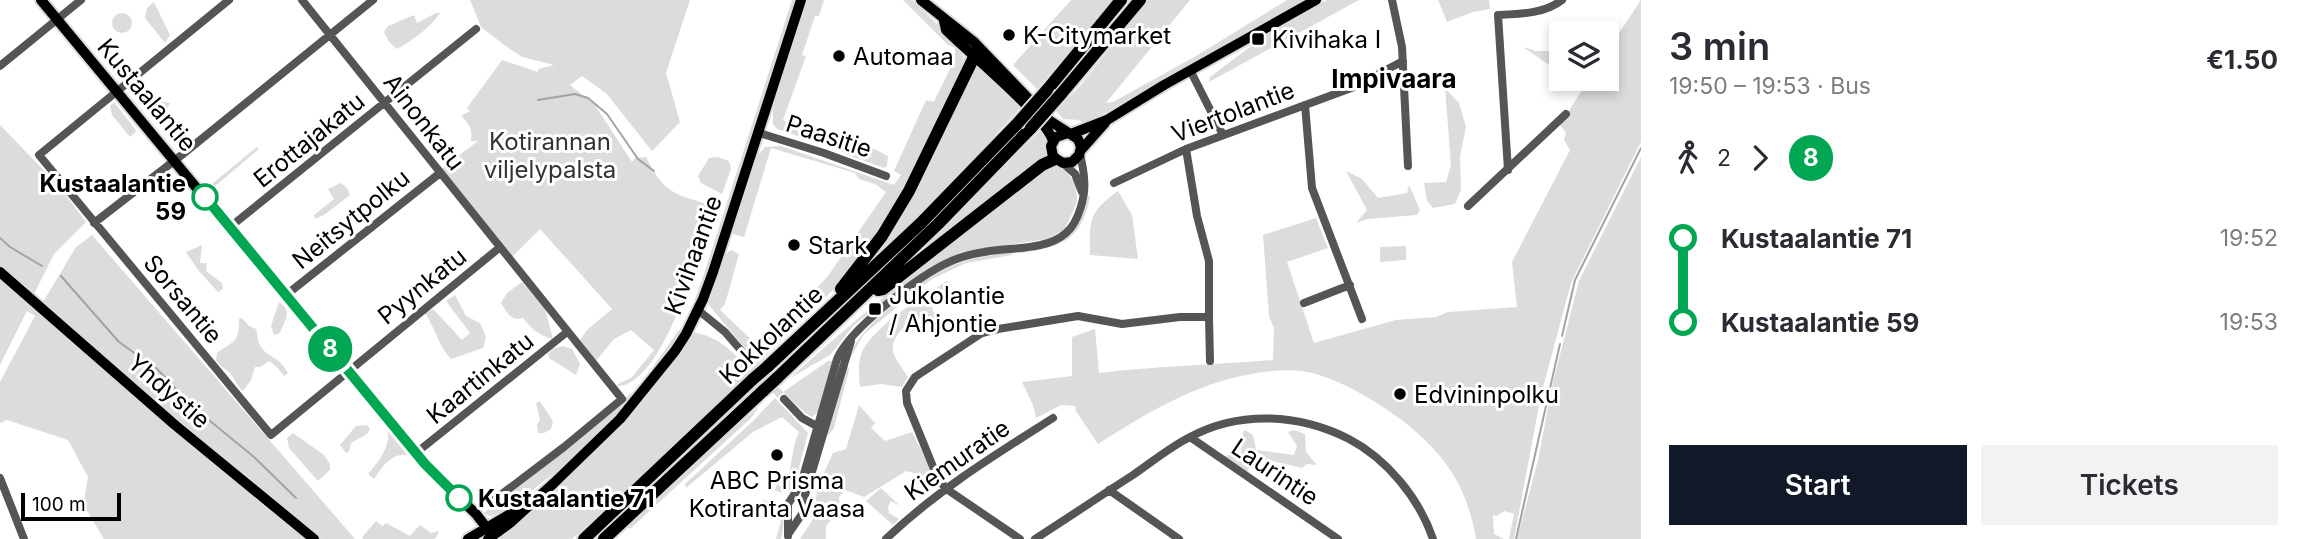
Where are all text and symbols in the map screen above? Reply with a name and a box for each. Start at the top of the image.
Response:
place label: K-Citymarket [1023,21,1171,50]
map controls [1549,21,1619,91]
button: layers [1549,21,1619,91]
text: 3 min [1669,23,1770,69]
place label: Kivihaka I [1272,25,1381,54]
marker: K-Citymarket [1001,27,1017,43]
marker: Kivihaka I [1250,31,1266,47]
street label: Kustaalantie [91,33,203,157]
place label: Automaa [853,42,954,71]
text: €1.50 [2206,44,2278,75]
marker: Automaa [831,48,847,64]
district label: Impivaara [1331,63,1457,94]
street label: Ainonkatu [377,68,471,176]
text: 19:50 – 19:53 · Bus [1669,72,1871,100]
street label: Viertolantie [1168,75,1298,149]
street label: Erottajakatu [248,87,370,193]
street label: Paasitie [782,109,876,163]
park label: Kotirannan viljelypalsta [484,127,616,184]
icon: walk [1669,139,1707,177]
icon: forward [1741,139,1779,177]
text: 8 [1803,143,1819,172]
text: 2 [1717,144,1731,172]
street label: Neitsytpolku [287,163,415,275]
place label: Kustaalantie 59 [39,169,186,226]
marker: Kustaalantie 59 [192,184,218,210]
street label: Kivihaantie [658,192,728,318]
text: Kustaalantie 71 [1721,223,1912,254]
text: 19:52 [2220,224,2278,252]
place label: Stark [808,231,867,260]
marker: Stark [786,237,802,253]
street label: Pyynkatu [372,242,472,330]
street label: Sorsantie [138,249,228,349]
street label: Kokkolantie [713,280,829,390]
place label: Jukolantie / Ahjontie [889,281,1005,338]
marker: Jukolantie / Ahjontie [867,301,883,317]
text: Kustaalantie 59 [1721,307,1919,338]
text: 19:53 [2220,308,2278,336]
line badge: 8 [307,326,353,372]
street label: Kaartinkatu [421,326,539,430]
text: 8 [322,334,338,363]
street label: Yhdystie [122,348,216,434]
place label: Edvininpolku [1414,380,1559,409]
marker: Edvininpolku [1392,386,1408,402]
street label: Kiemuratie [899,413,1015,507]
street label: Laurintie [1226,432,1324,512]
button: Start [1669,445,1967,525]
button: Tickets [1981,445,2278,525]
marker: ABC Prisma Kotiranta Vaasa [769,447,785,463]
place label: ABC Prisma Kotiranta Vaasa [689,466,865,523]
place label: Kustaalantie 71 [478,484,655,513]
marker: Kustaalantie 71 [446,485,472,511]
scale bar [21,490,121,522]
text: 100 m [32,493,86,516]

